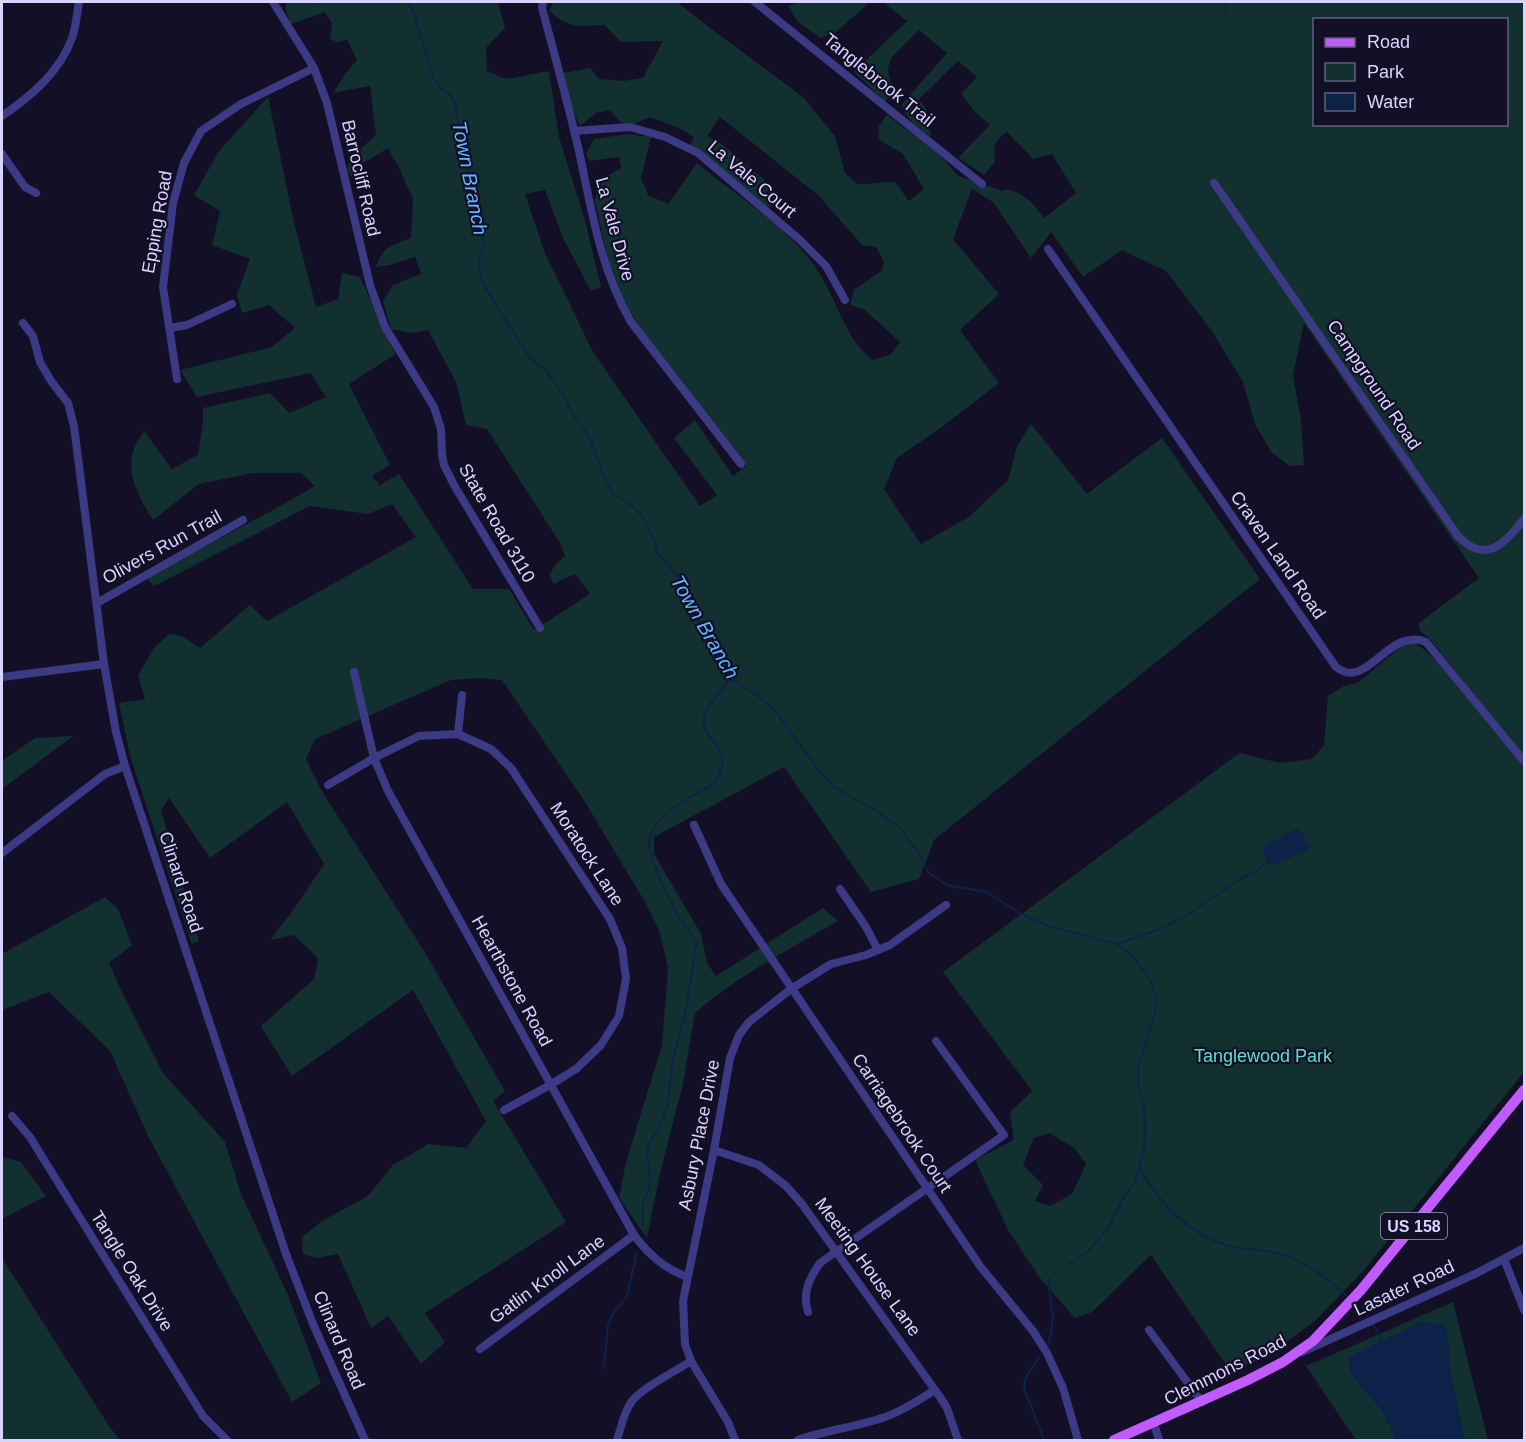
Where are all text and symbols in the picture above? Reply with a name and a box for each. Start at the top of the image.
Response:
legend [1313,18,1508,126]
street label: Tanglebrook Trail [819,29,939,131]
text: Road [1367,32,1410,52]
text: Park [1367,62,1405,82]
text: Water [1367,92,1414,112]
street label: Barrocliff Road [338,118,384,238]
water label: Town Branch [448,119,492,237]
street label: La Vale Court [704,136,800,222]
street label: Epping Road [138,169,176,275]
street label: La Vale Drive [592,175,638,283]
street label: Campground Road [1323,316,1425,454]
street label: State Road 3110 [455,460,539,586]
street label: Craven Land Road [1226,487,1330,623]
street label: Olivers Run Trail [99,506,225,588]
water label: Town Branch [666,571,744,683]
street label: Moratock Lane [546,799,628,909]
street label: Clinard Road [155,829,207,935]
street label: Hearthstone Road [468,912,556,1050]
park label: Tanglewood Park [1194,1046,1333,1066]
street label: Carriagebrook Court [848,1050,956,1196]
street label: Asbury Place Drive [675,1058,723,1212]
street label: Meeting House Lane [811,1194,925,1340]
street label: Tangle Oak Drive [87,1207,177,1335]
road number: US 158 [1381,1213,1447,1239]
street label: Gatlin Knoll Lane [486,1231,608,1327]
street label: Lasater Road [1351,1256,1457,1320]
street label: Clinard Road [309,1288,369,1392]
street label: Clemmons Road [1161,1331,1289,1409]

